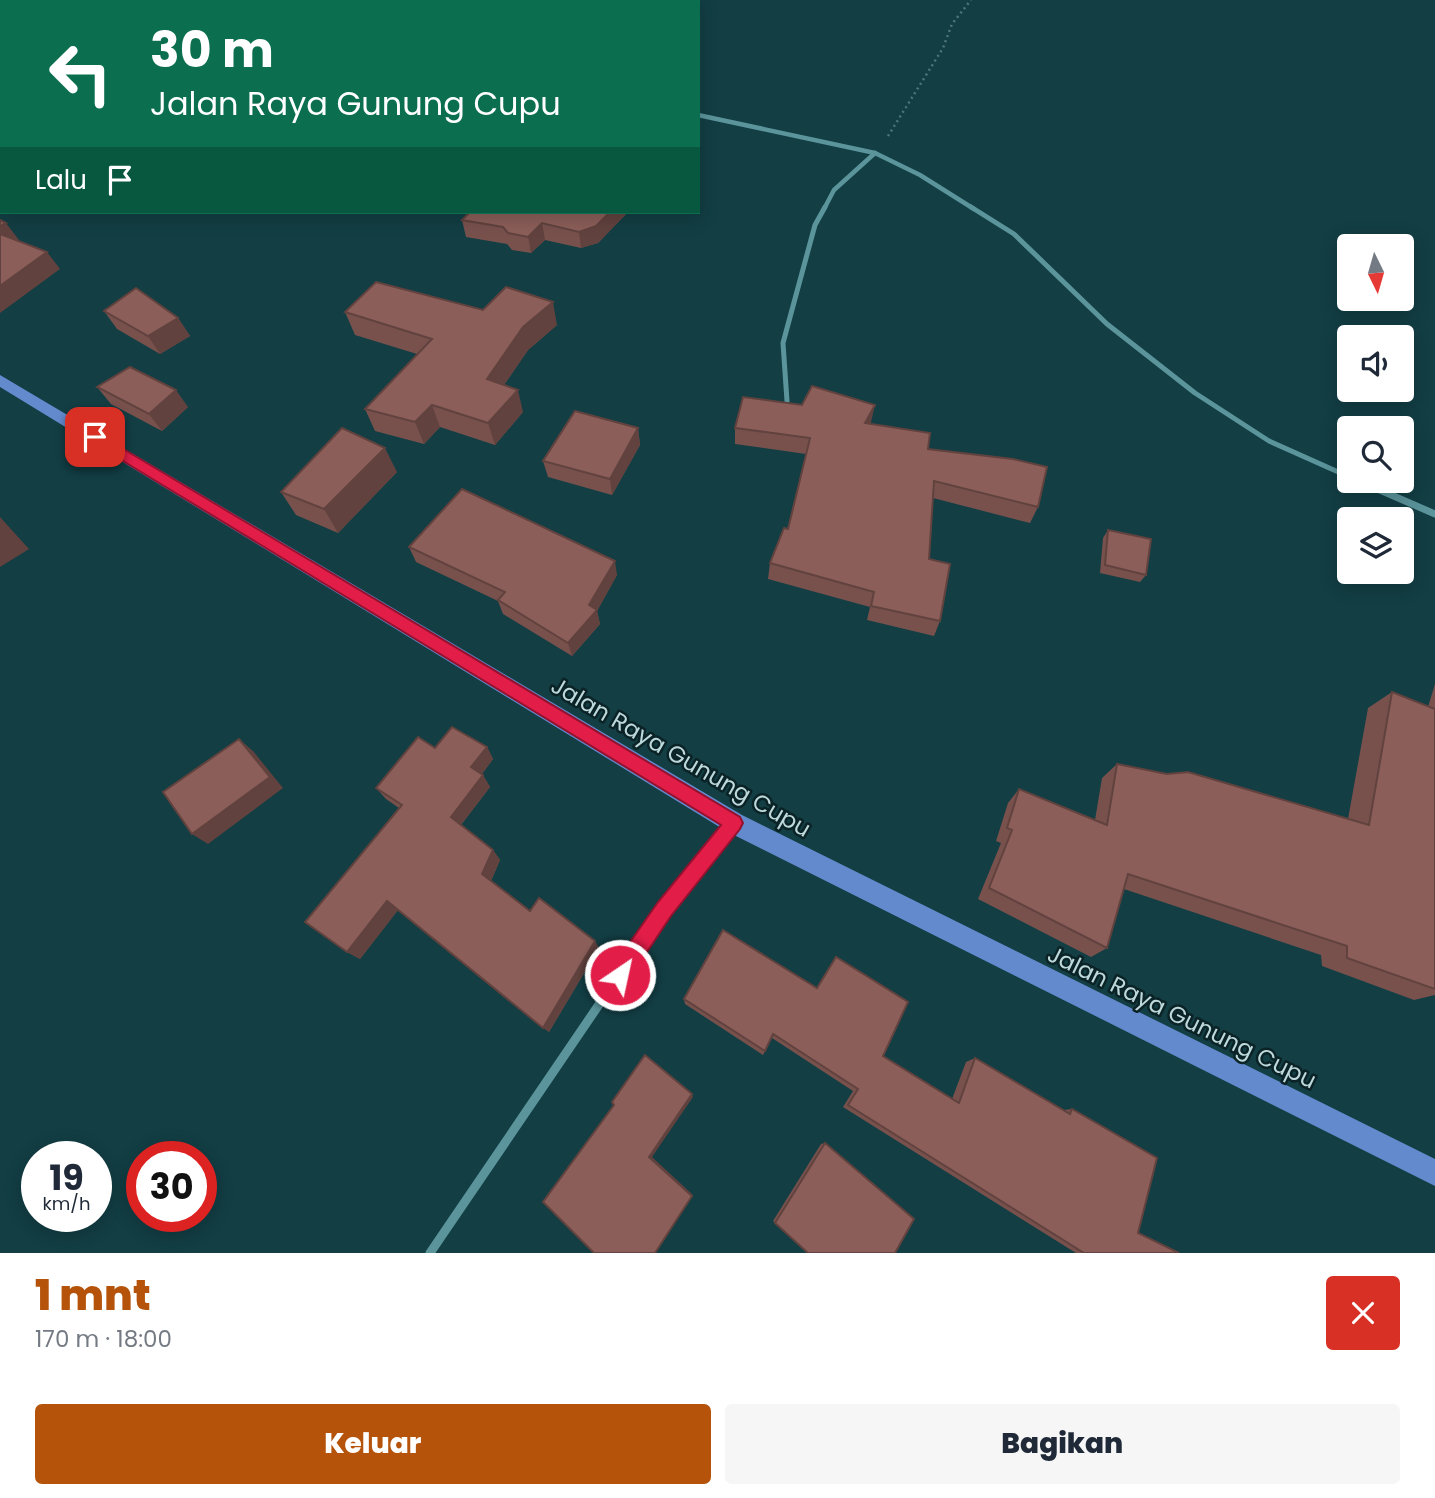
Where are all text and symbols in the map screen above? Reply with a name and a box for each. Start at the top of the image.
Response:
text: 30 m [150,16,274,84]
icon: left [35,28,126,119]
text: Jalan Raya Gunung Cupu [150,81,561,126]
icon: arrive [101,161,139,199]
text: Lalu [35,162,87,198]
north arrow [1337,234,1414,312]
map controls [1337,234,1414,584]
button: sound [1337,325,1414,402]
pin [65,407,125,467]
button: search [1337,416,1414,493]
icon: arrive [76,418,114,456]
button: layers [1337,507,1414,584]
street label: Jalan Raya Gunung Cupu [545,669,817,845]
position arrow [583,938,657,1012]
street label: Jalan Raya Gunung Cupu [1042,938,1322,1096]
speed limit sign: 30 [126,1141,217,1232]
text: 19 [49,1153,84,1202]
text: km/h [43,1191,90,1216]
text: 1 mnt [35,1266,151,1325]
button: close [1326,1276,1400,1350]
text: 170 m · 18:00 [35,1323,172,1355]
button: Keluar [35,1404,711,1484]
button: Bagikan [725,1404,1400,1484]

